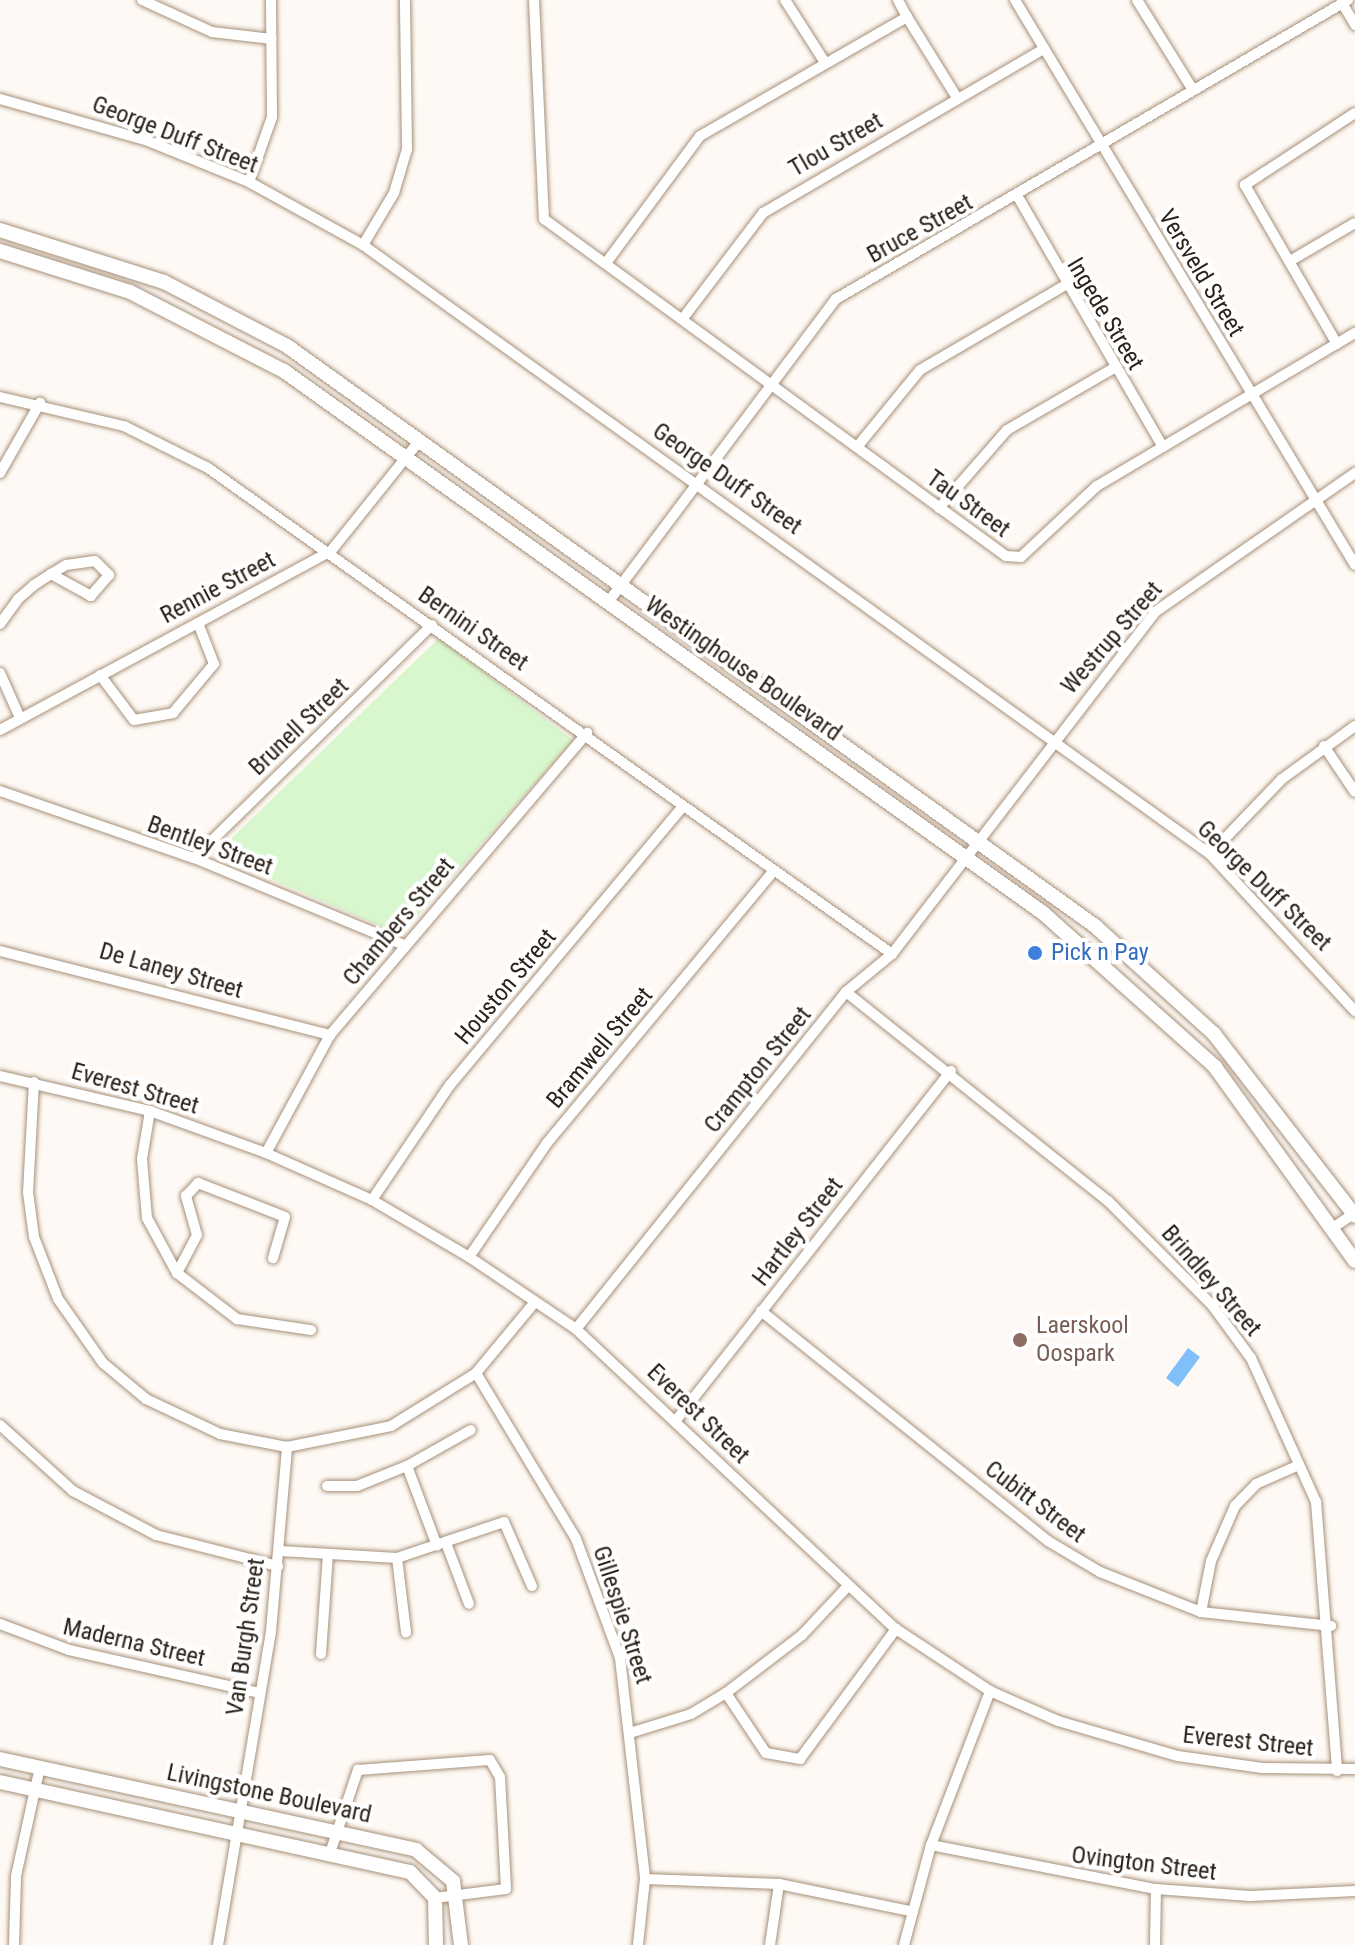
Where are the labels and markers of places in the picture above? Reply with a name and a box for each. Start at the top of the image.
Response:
place label: Pick n Pay [1051,939,1149,967]
marker: Pick n Pay [1026,944,1044,962]
place label: Laerskool Oospark [1036,1312,1129,1368]
marker: Laerskool Oospark [1011,1331,1029,1349]

